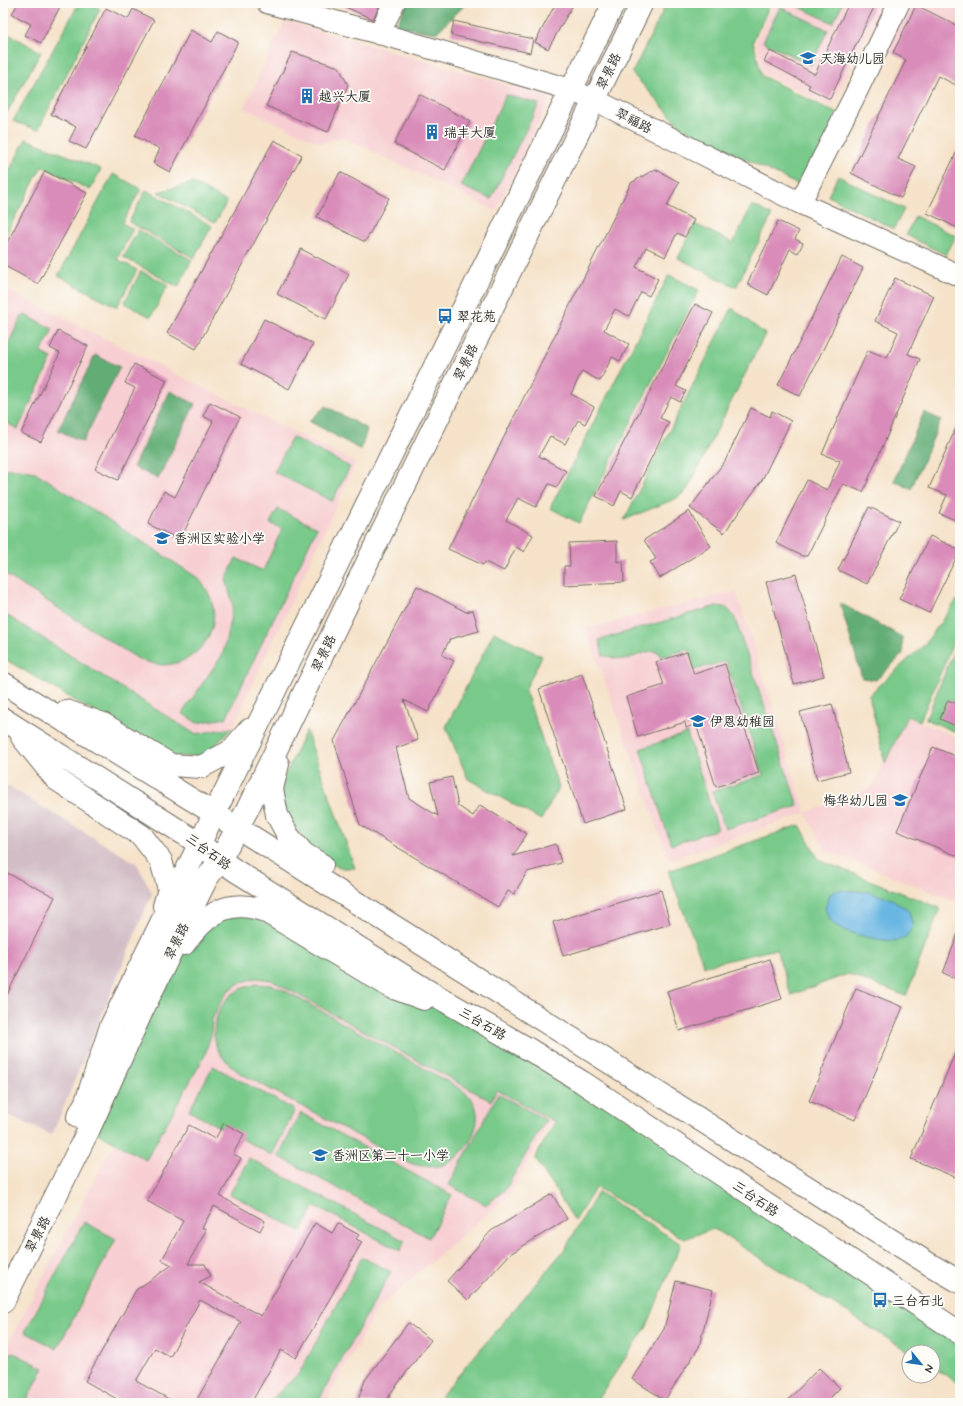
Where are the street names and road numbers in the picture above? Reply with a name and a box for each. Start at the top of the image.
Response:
street label: 翠景路 [593,50,626,93]
street label: 翠福路 [612,105,655,138]
street label: 翠景路 [450,341,483,384]
street label: 翠景路 [308,632,341,675]
street label: 三台石路 [182,830,234,874]
street label: 翠景路 [161,920,194,963]
street label: 三台石路 [455,1004,509,1045]
street label: 三台石路 [729,1178,781,1221]
street label: 翠景路 [22,1213,55,1256]

